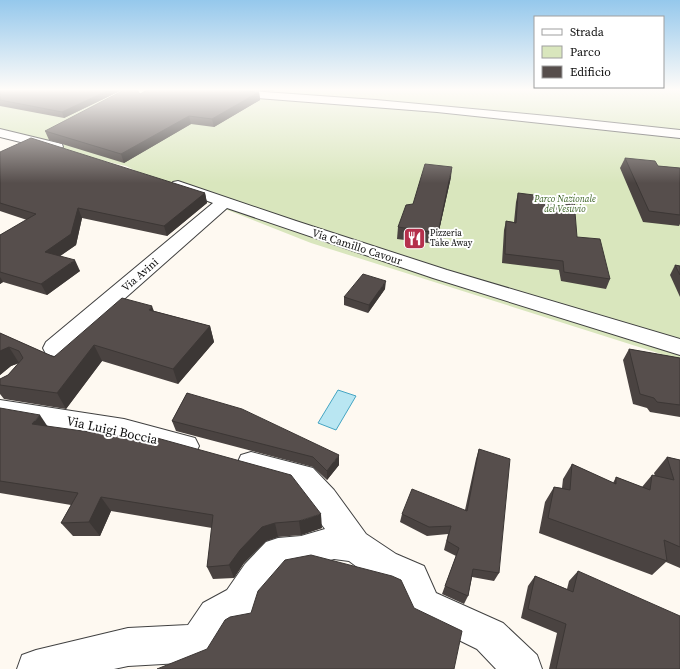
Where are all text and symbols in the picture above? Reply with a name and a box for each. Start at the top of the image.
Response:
legend [534,16,664,88]
text: Strada [570,24,605,40]
text: Parco [570,44,601,60]
text: Edificio [570,64,611,80]
park label: Parco Nazionale del Vesuvio [533,193,596,215]
street label: Via Camillo Cavour [310,225,404,269]
restaurant icon: Pizzeria Take Away [402,225,428,251]
place label: Pizzeria Take Away [430,227,473,249]
street label: Via Avini [118,255,162,295]
street label: Via Luigi Boccia [65,412,160,448]

